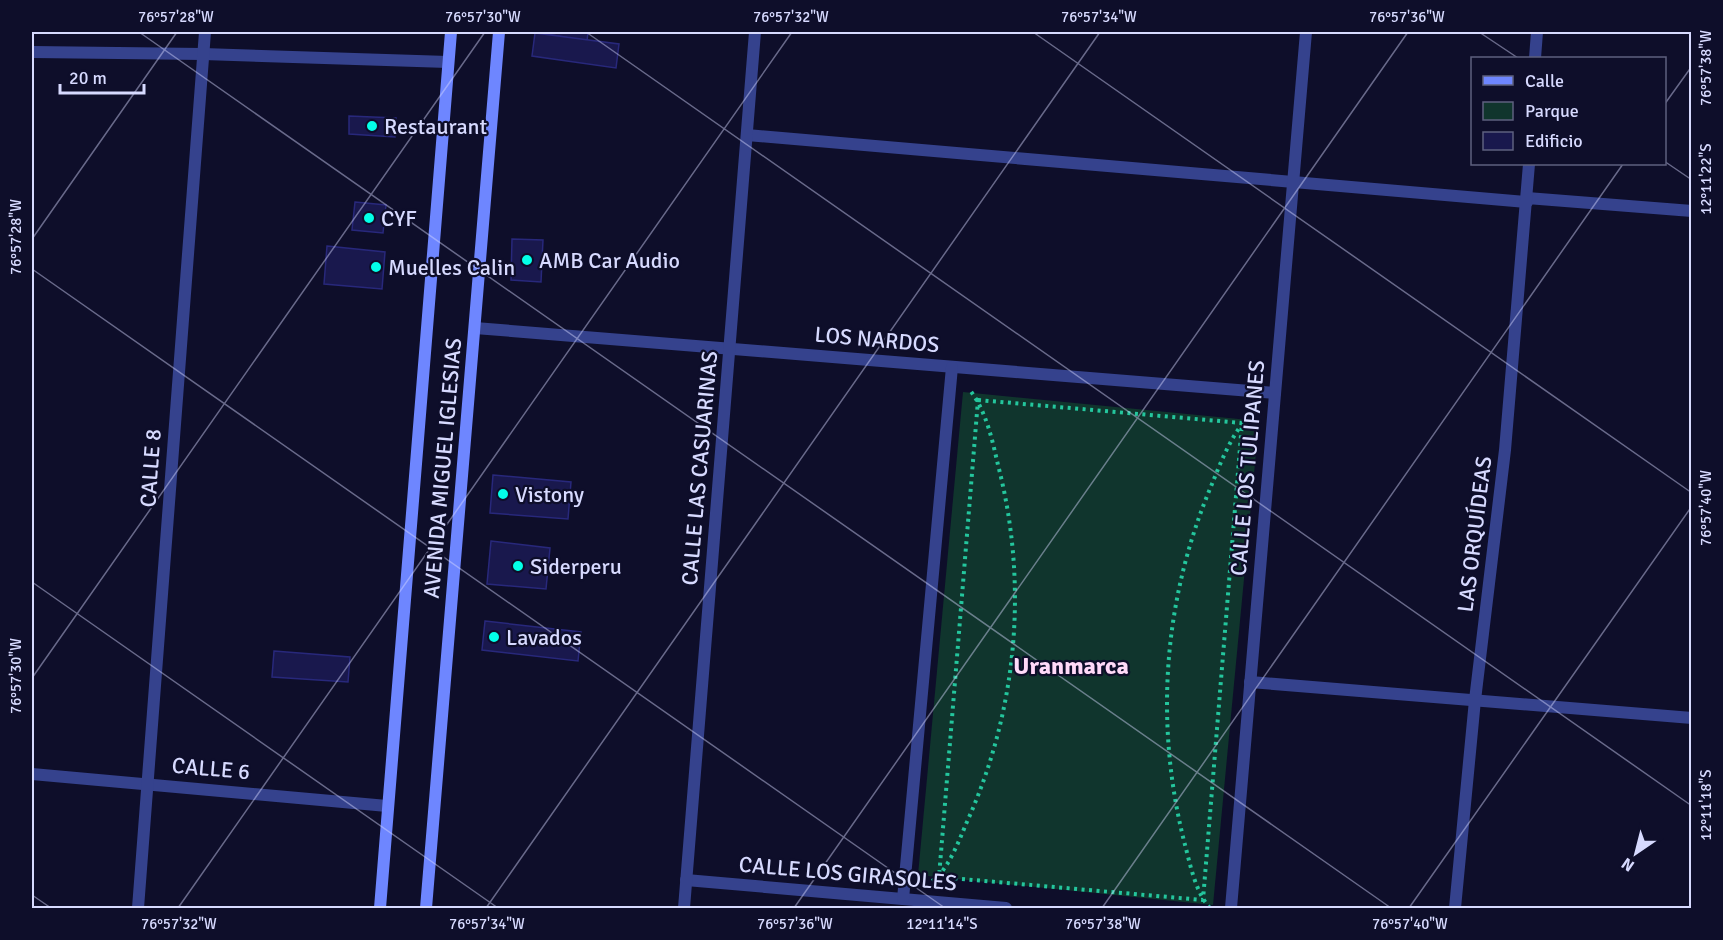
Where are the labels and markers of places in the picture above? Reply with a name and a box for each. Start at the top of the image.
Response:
place label: Restaurant [384,113,488,140]
marker: Restaurant [365,119,379,133]
place label: CYF [381,205,417,232]
marker: CYF [362,211,376,225]
place label: AMB Car Audio [539,247,680,274]
marker: AMB Car Audio [520,253,534,267]
place label: Muelles Calin [388,254,515,281]
marker: Muelles Calin [369,260,383,274]
place label: Vistony [515,481,585,508]
marker: Vistony [496,487,510,501]
place label: Siderperu [530,553,622,580]
marker: Siderperu [511,559,525,573]
place label: Lavados [506,624,582,651]
marker: Lavados [487,630,501,644]

